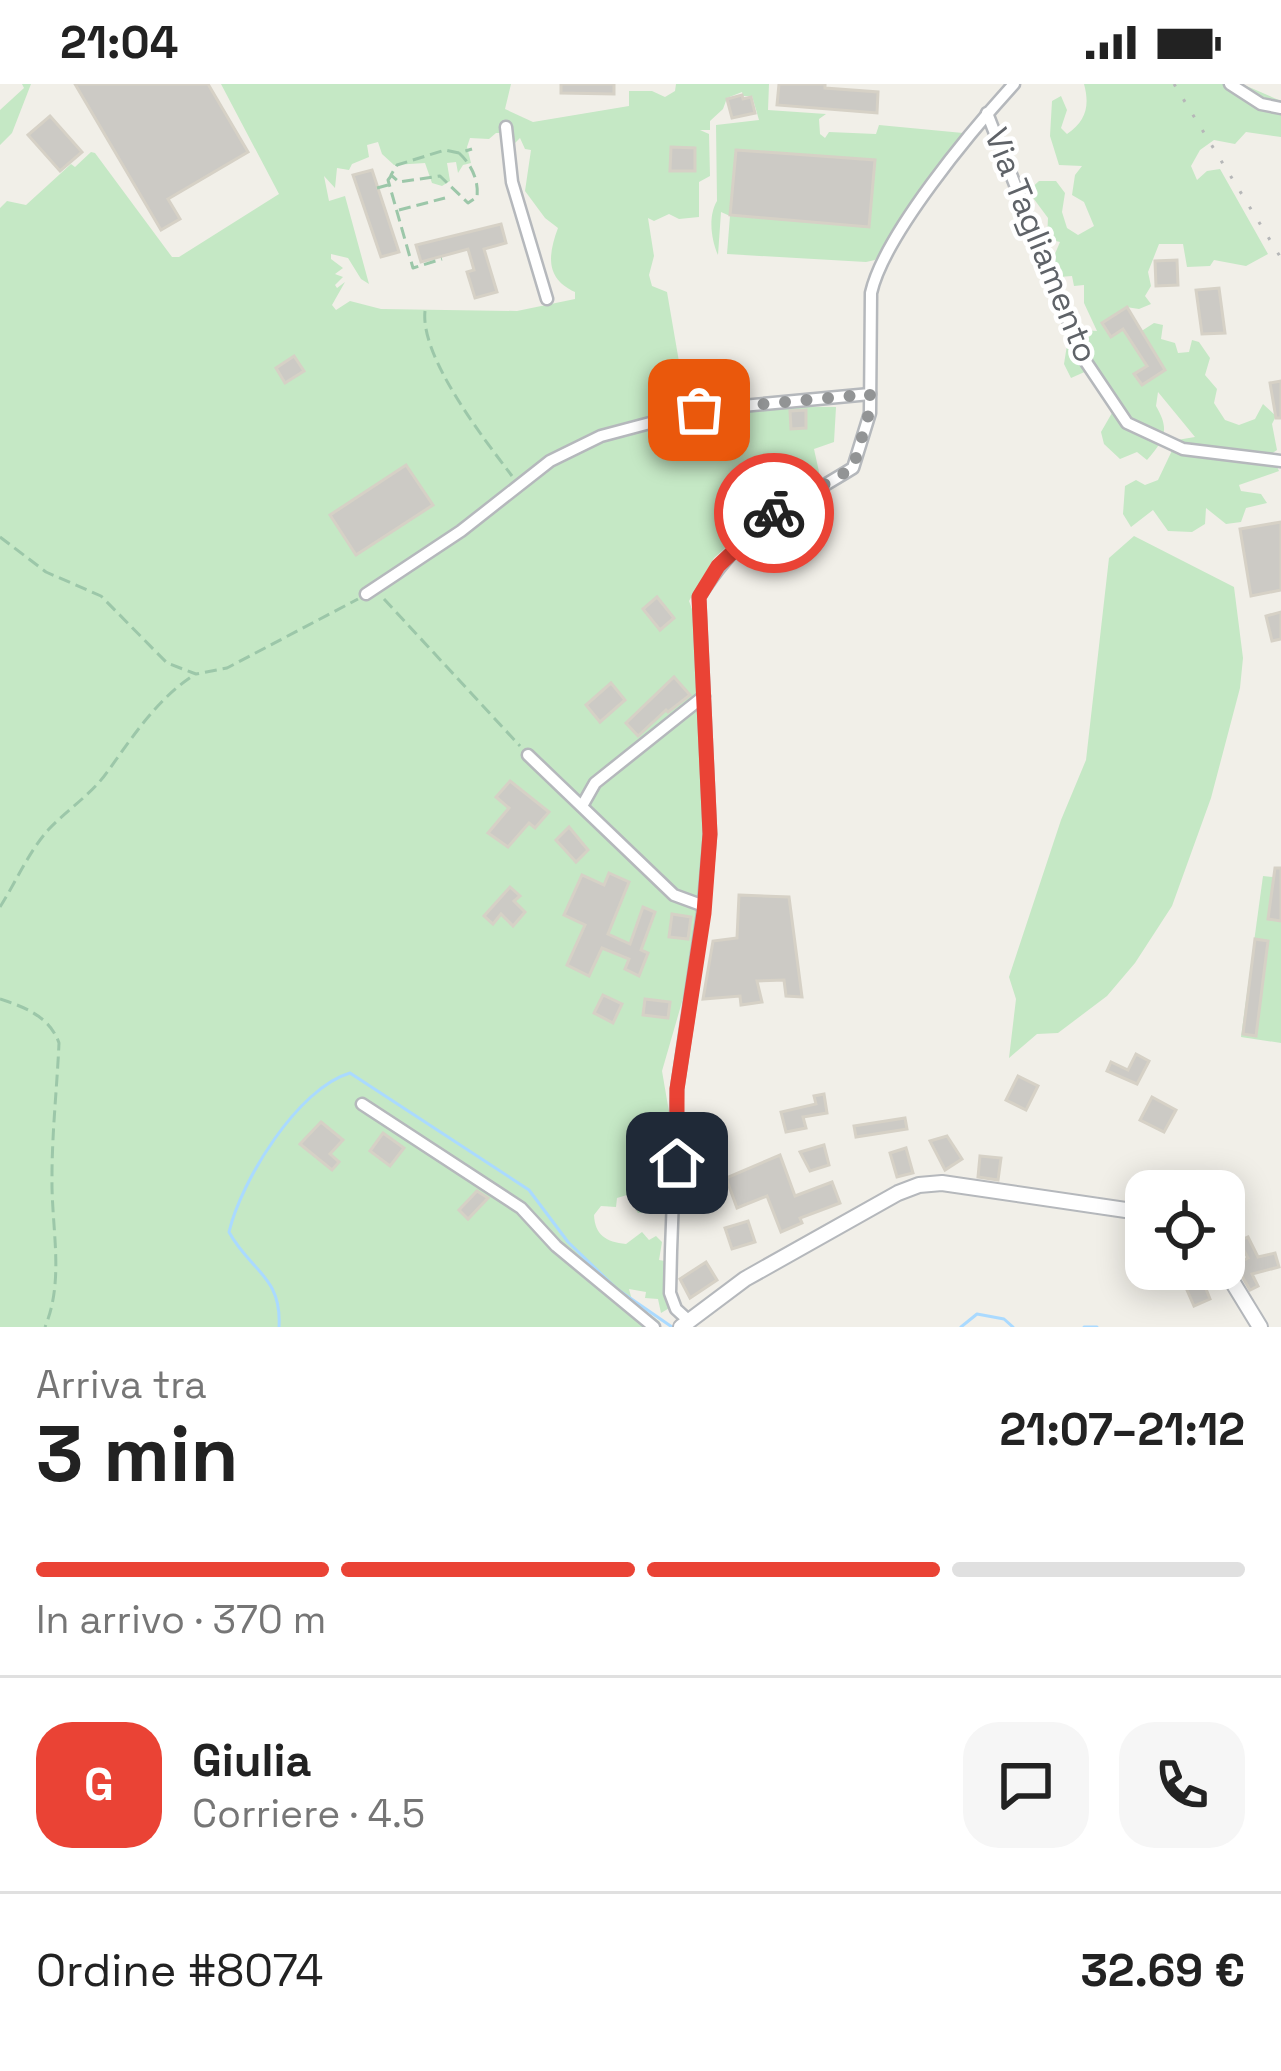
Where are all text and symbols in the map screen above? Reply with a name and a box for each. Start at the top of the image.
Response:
text: 21:04 [60,14,178,71]
street label: Via Tagliamento [975,122,1107,369]
pin [648,359,750,461]
icon: bag [666,377,732,443]
courier [714,453,834,573]
icon: bike [741,480,807,546]
pin [626,1112,728,1214]
icon: home [644,1130,710,1196]
map controls [1125,1170,1245,1290]
button: locate [1125,1170,1245,1290]
text: Arriva tra [36,1360,207,1409]
text: 21:07–21:12 [999,1401,1245,1458]
text: 3 min [36,1404,239,1504]
text: In arrivo · 370 m [36,1595,326,1644]
button: chat [963,1722,1089,1848]
button: phone [1119,1722,1245,1848]
text: Giulia [192,1732,311,1789]
text: G [84,1756,114,1813]
text: Corriere · 4.5 [192,1789,425,1838]
text: Ordine #8074 [36,1942,323,1999]
text: 32.69 € [1080,1942,1245,1999]

